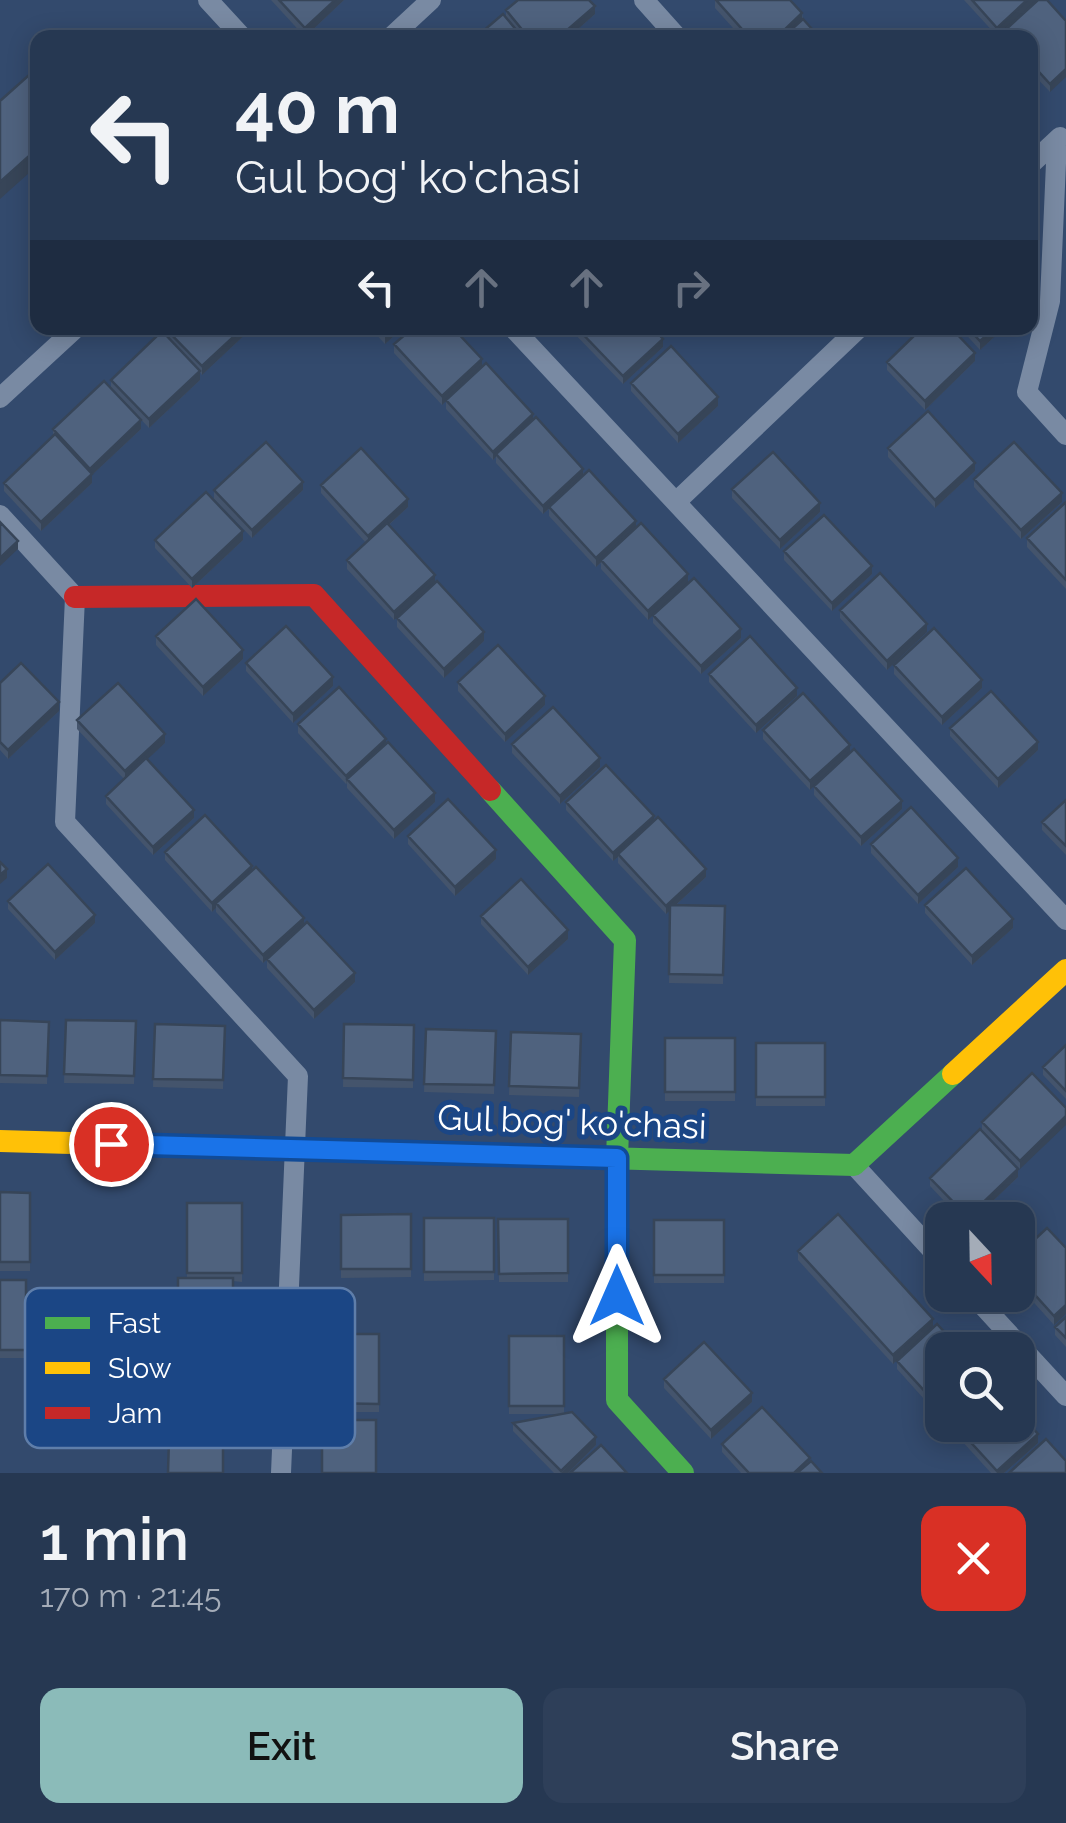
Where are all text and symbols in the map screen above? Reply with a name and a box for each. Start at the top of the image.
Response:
text: 40 m [235,67,400,149]
icon: left [70,70,200,200]
text: Gul bog' ko'chasi [235,151,581,204]
icon: left [349,260,404,315]
icon: ahead [454,260,509,315]
icon: ahead [559,260,614,315]
icon: right [664,260,719,315]
street label: Gul bog' ko'chasi [437,1096,707,1147]
pin [69,1102,154,1187]
icon: arrive [84,1117,139,1172]
north arrow [925,1202,1035,1312]
map controls [925,1202,1035,1442]
position arrow [565,1244,669,1348]
legend [25,1288,355,1448]
text: Fast [108,1307,161,1340]
button: search [925,1332,1035,1442]
text: Slow [108,1352,172,1385]
text: Jam [108,1397,162,1430]
text: 1 min [40,1504,189,1574]
button: close [921,1506,1026,1611]
text: 170 m · 21:45 [40,1577,221,1614]
button: Exit [40,1688,523,1803]
button: Share [543,1688,1026,1803]

